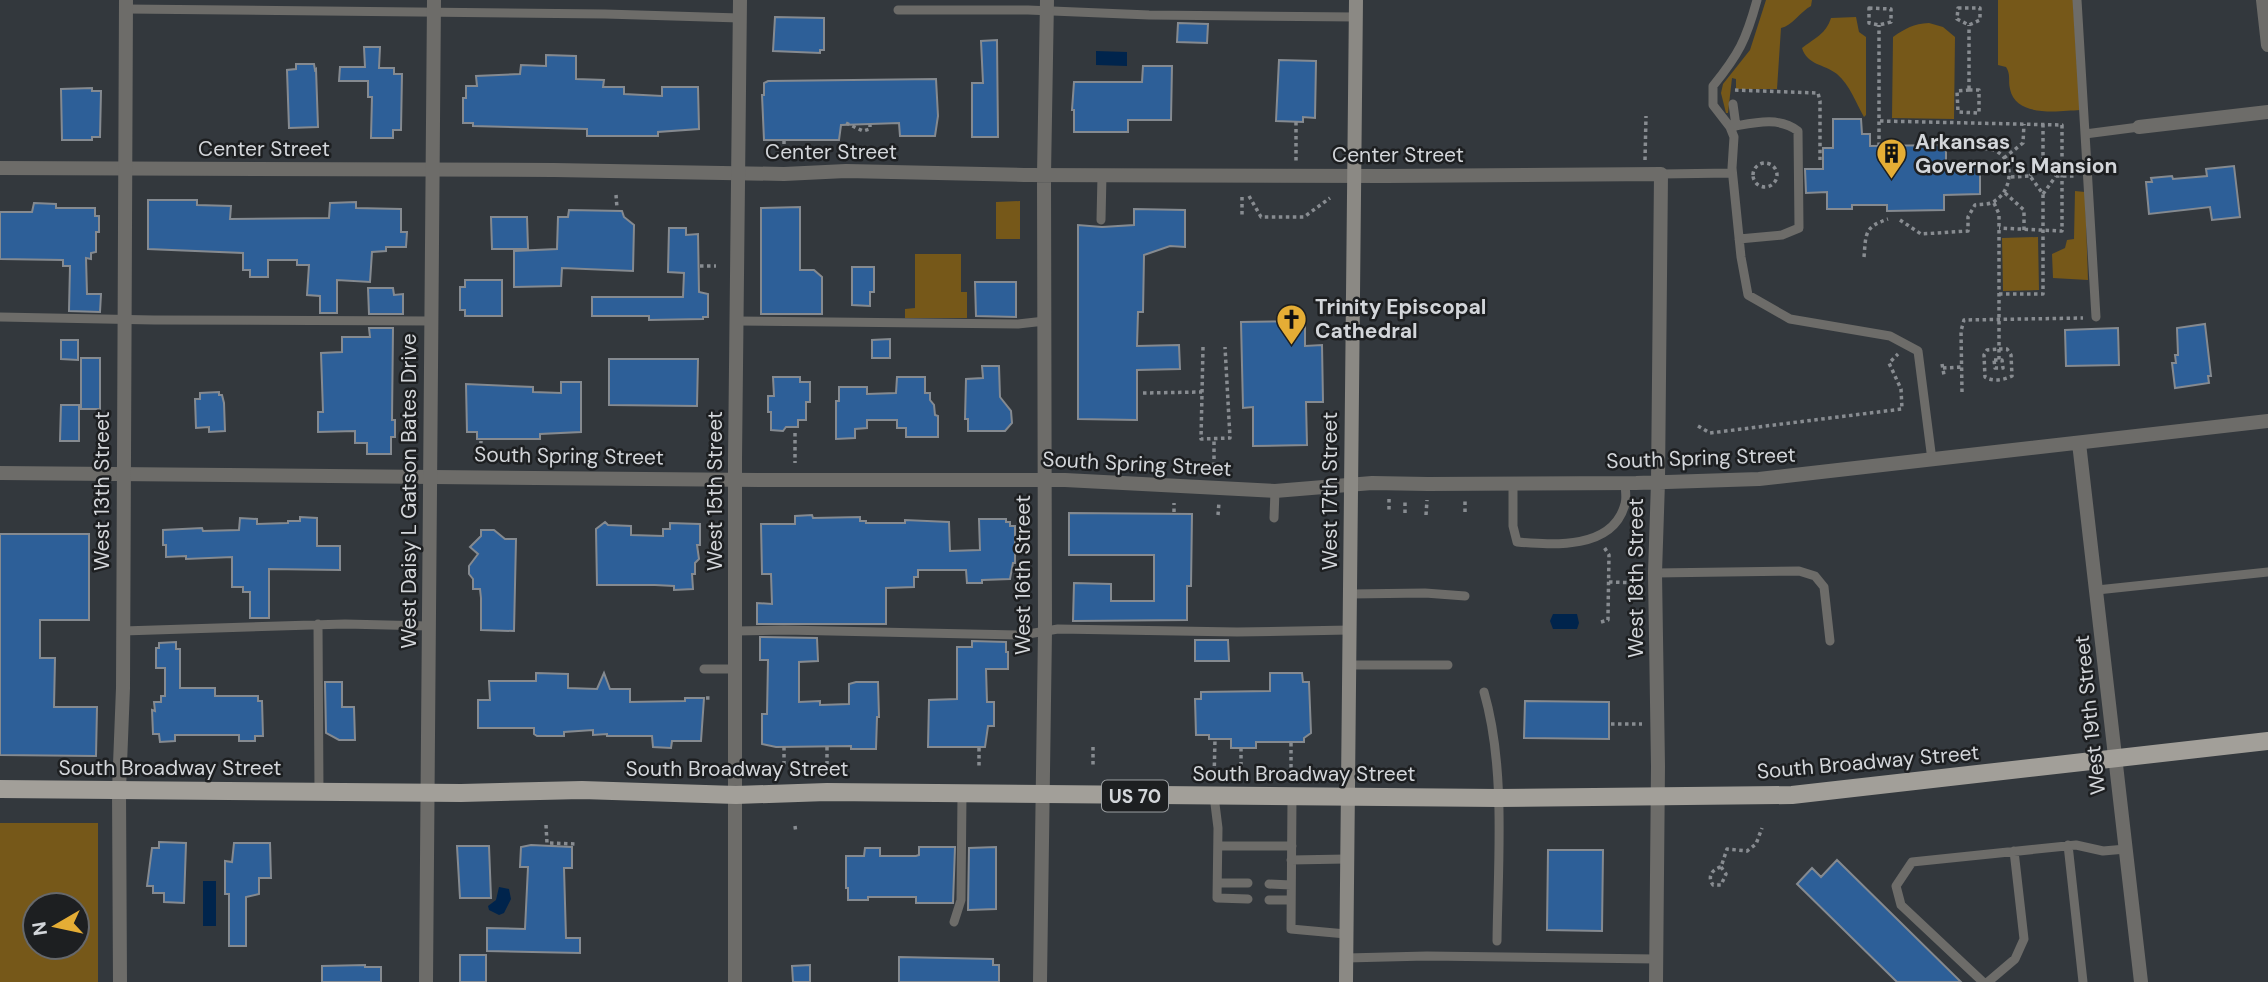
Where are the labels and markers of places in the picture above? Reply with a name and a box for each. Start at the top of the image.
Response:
place label: Arkansas Governor's Mansion [1915,128,2117,180]
building icon: Arkansas Governor's Mansion [1875,137,1909,181]
place label: Trinity Episcopal Cathedral [1315,293,1486,345]
church icon: Trinity Episcopal Cathedral [1275,302,1309,346]

